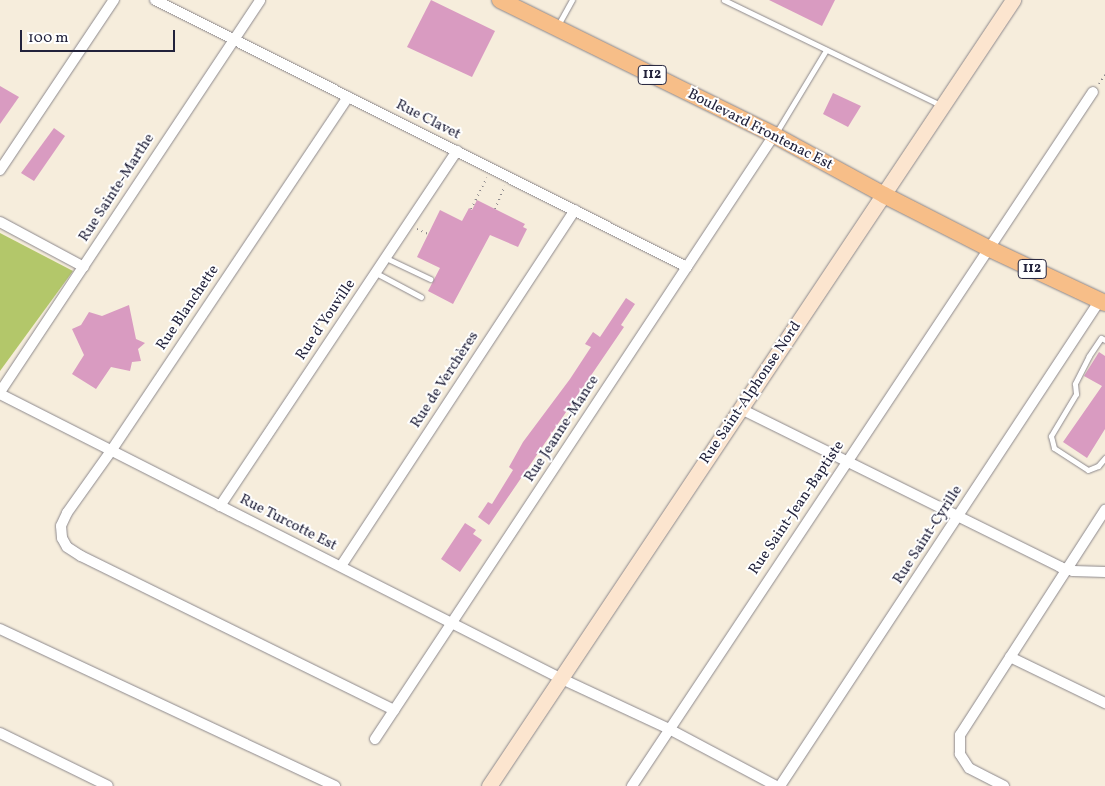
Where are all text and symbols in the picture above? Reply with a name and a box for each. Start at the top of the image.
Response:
scale bar [22,20,178,52]
text: 100 m [28,28,68,49]
road number: 112 [637,64,667,86]
street label: Boulevard Frontenac Est [684,86,836,174]
street label: Rue Clavet [393,96,463,144]
street label: Rue Sainte-Marthe [75,131,159,245]
road number: 112 [1017,258,1047,280]
street label: Rue Blanchette [153,262,223,354]
street label: Rue d'Youville [292,276,360,364]
street label: Rue Saint-Alphonse Nord [697,318,805,468]
street label: Rue de Verchères [407,328,483,432]
street label: Rue Jeanne-Mance [521,372,603,486]
street label: Rue Saint-Jean-Baptiste [746,438,848,578]
street label: Rue Saint-Cyrille [889,482,967,588]
street label: Rue Turcotte Est [236,491,340,555]

